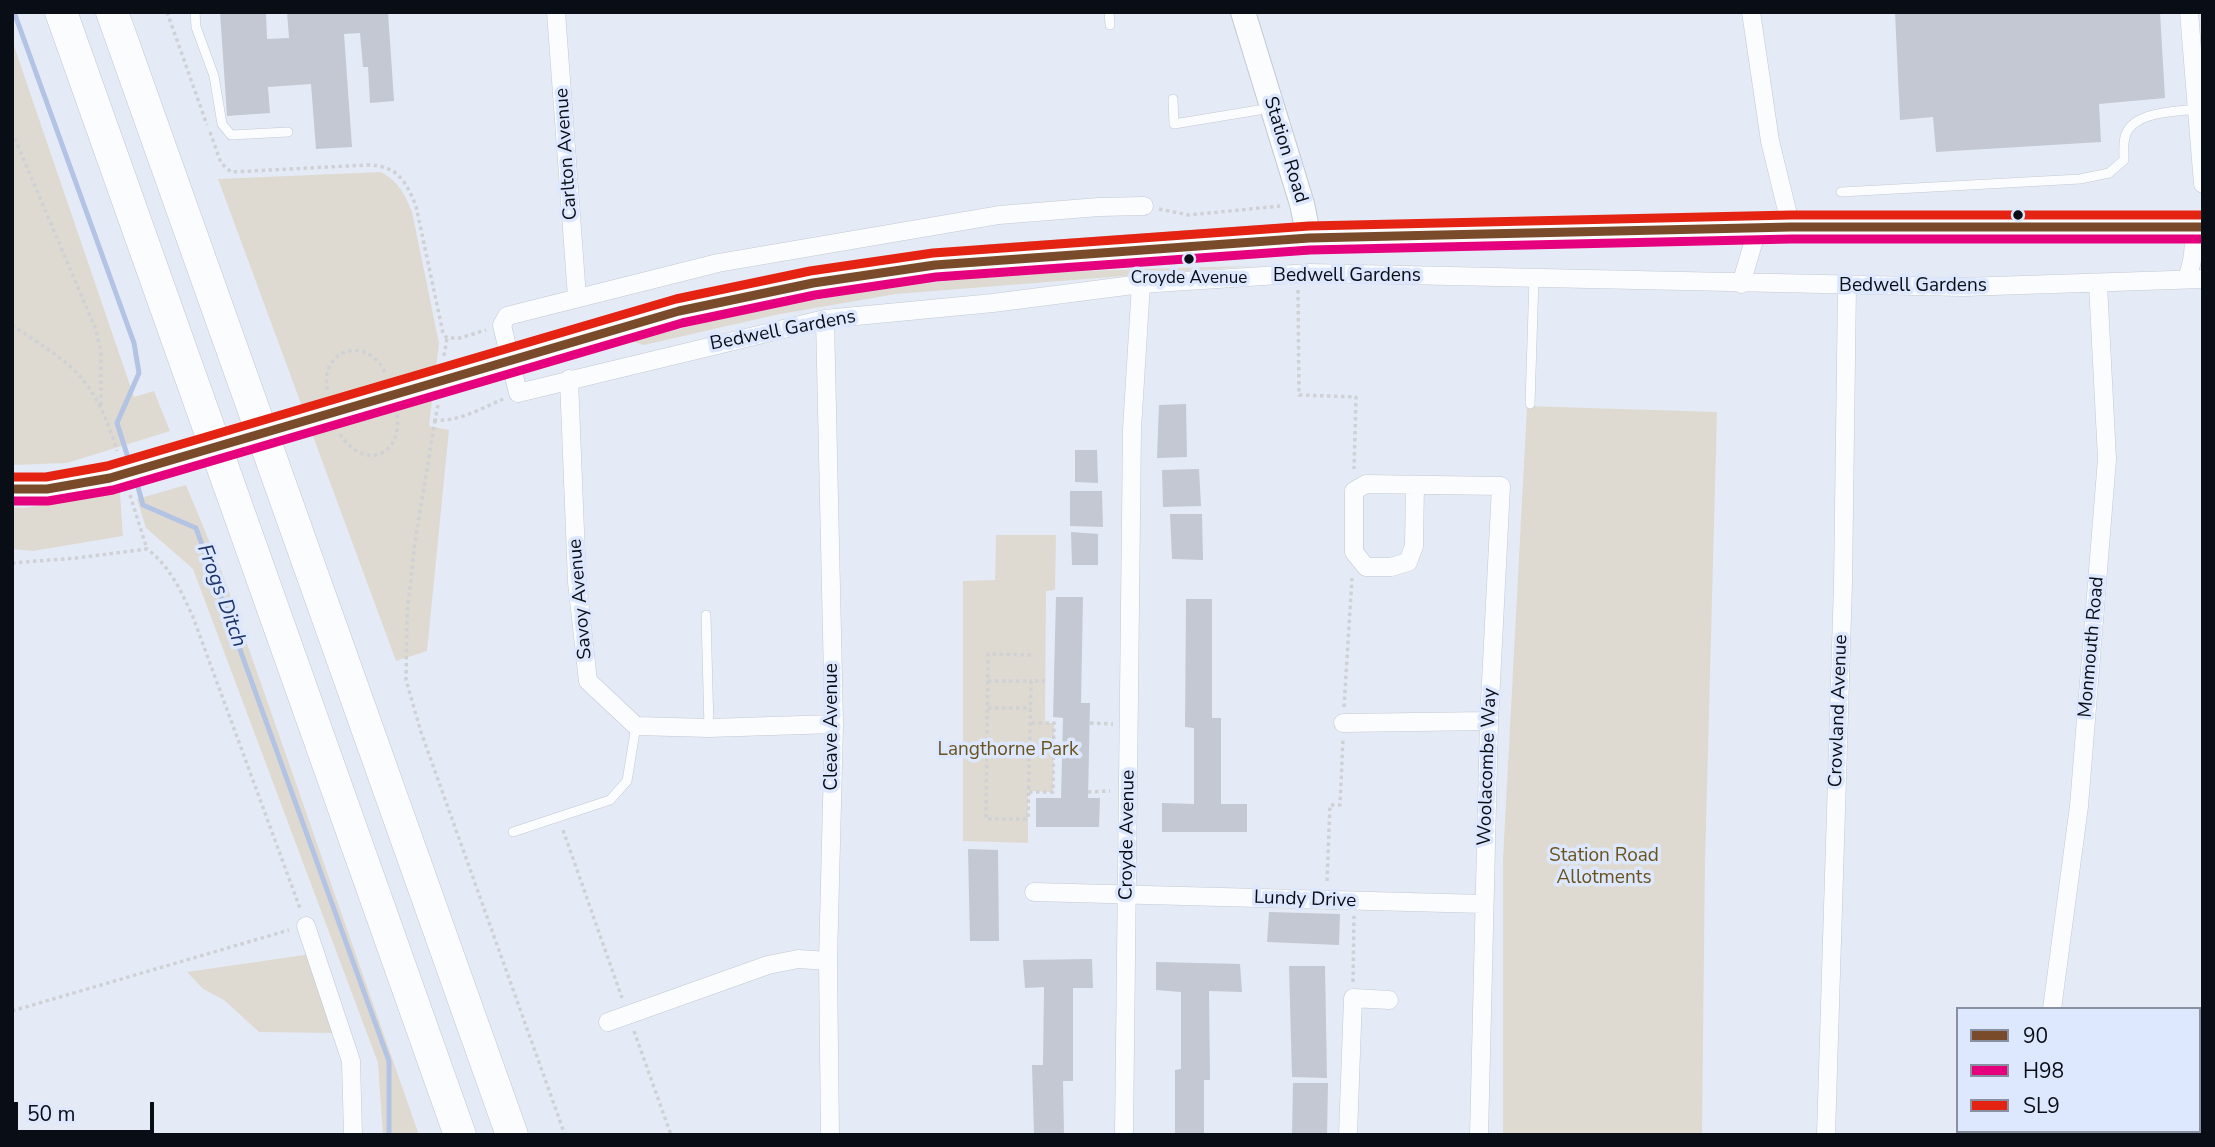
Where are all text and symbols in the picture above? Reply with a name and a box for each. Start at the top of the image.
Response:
street label: Carlton Avenue [551,87,583,221]
street label: Station Road [1258,94,1312,206]
unlabelled marker [2011,208,2025,222]
marker: Croyde Avenue [1182,252,1196,266]
street label: Bedwell Gardens [1273,265,1421,287]
place label: Croyde Avenue [1131,269,1247,289]
street label: Bedwell Gardens [1839,275,1987,297]
street label: Bedwell Gardens [708,306,858,356]
street label: Savoy Avenue [564,538,598,660]
water label: Frogs Ditch [191,541,251,651]
street label: Monmouth Road [2074,575,2110,719]
street label: Crowland Avenue [1825,634,1853,788]
street label: Cleave Avenue [821,663,843,791]
street label: Woolacombe Way [1474,688,1502,846]
park label: Langthorne Park [938,739,1078,761]
street label: Croyde Avenue [1115,770,1141,900]
park label: Station Road Allotments [1549,845,1659,889]
street label: Lundy Drive [1253,887,1357,913]
legend [1956,1007,2201,1133]
text: 90 [2023,1022,2048,1050]
text: H98 [2023,1057,2064,1085]
scale bar [18,1088,158,1132]
text: SL9 [2023,1092,2060,1120]
text: 50 m [27,1100,76,1128]

